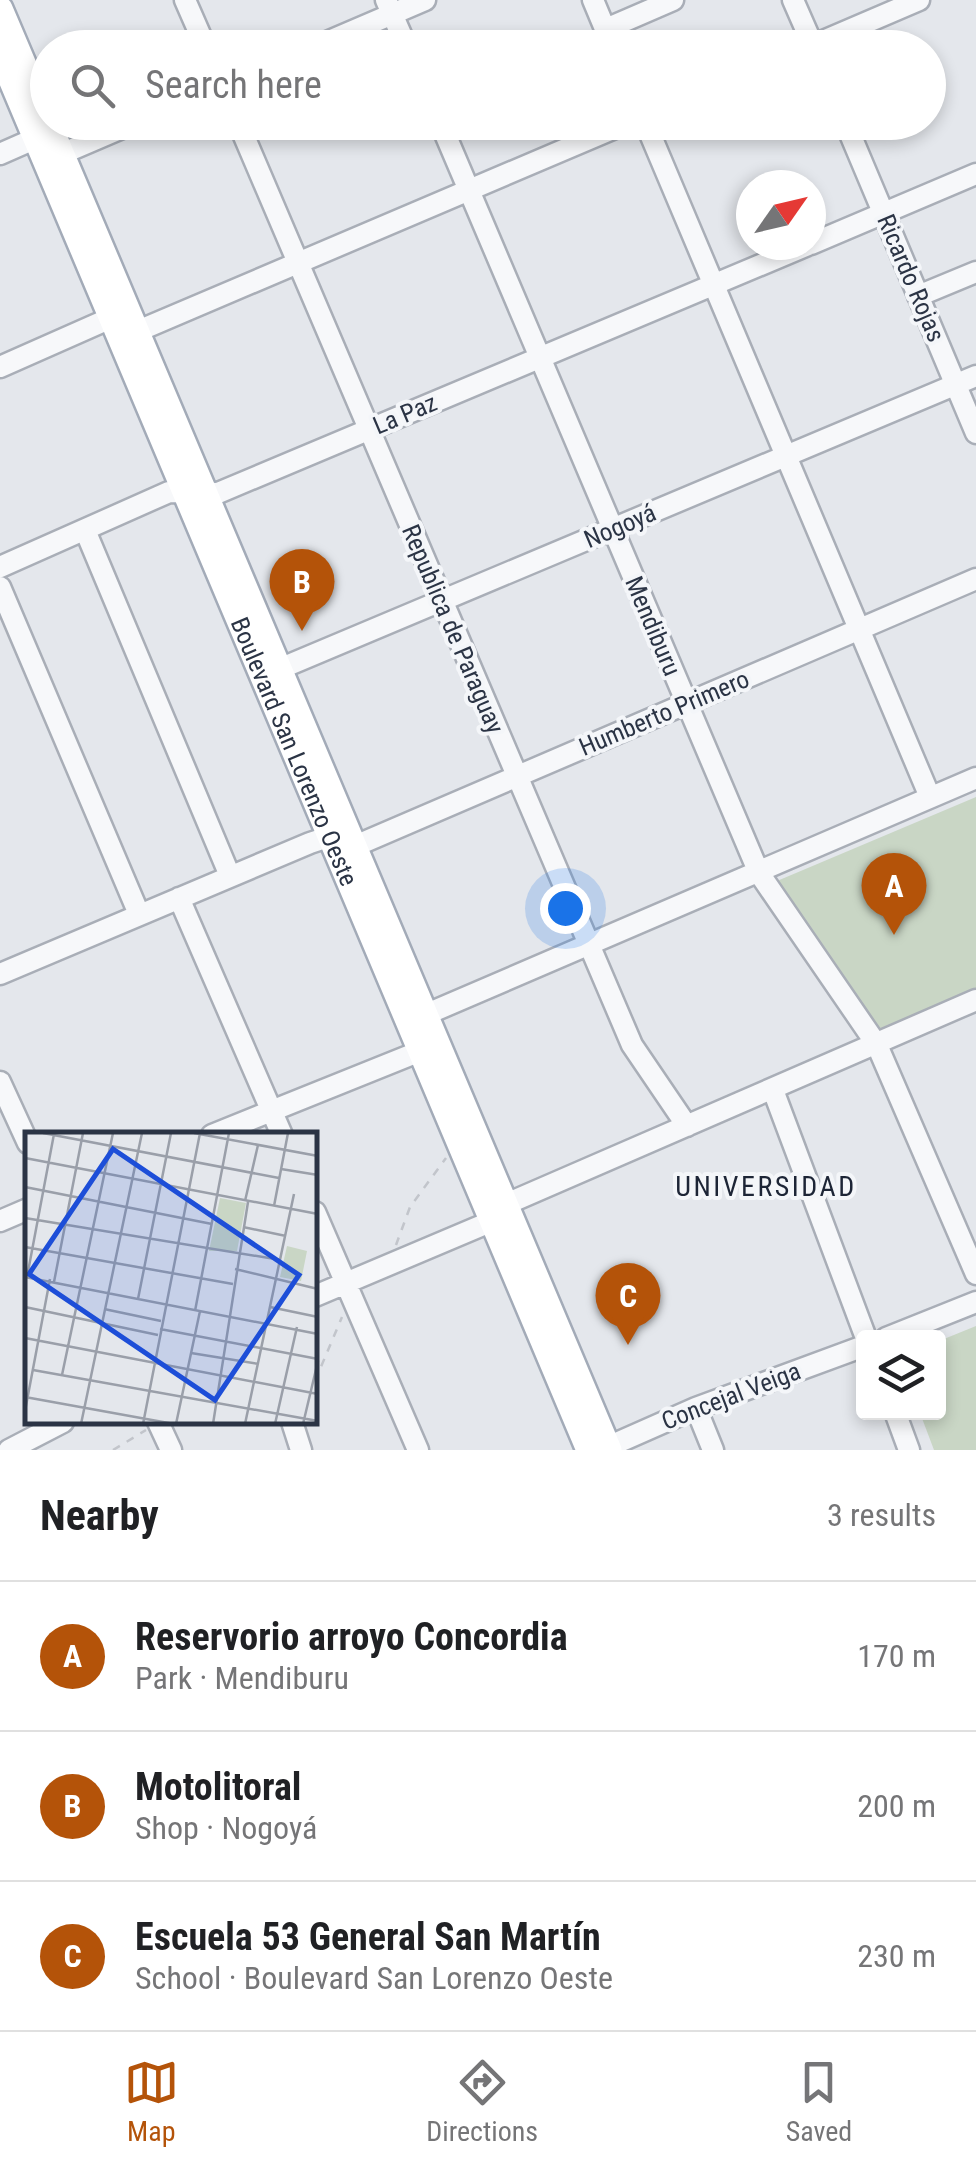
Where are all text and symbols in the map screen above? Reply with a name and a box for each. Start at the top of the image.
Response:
search box [30,30,946,140]
icon: search [65,58,120,113]
text: Search here [145,63,322,107]
north arrow [736,170,826,260]
street label: Ricardo Rojas [871,210,951,346]
street label: La Paz [369,388,441,440]
street label: Nogoyá [580,498,660,554]
street label: Republica de Paraguay [396,520,510,738]
pin: B [270,548,334,631]
street label: Mendiburu [619,572,687,680]
street label: Boulevard San Lorenzo Oeste [225,613,364,890]
street label: Humberto Primero [575,664,753,762]
pin: A [862,852,926,935]
your location [540,883,591,934]
inset map [25,1132,318,1425]
district label: UNIVERSIDAD [675,1170,857,1203]
pin: C [596,1262,660,1345]
map controls [856,1330,946,1420]
button: layers [856,1330,946,1420]
street label: Concejal Veiga [657,1356,805,1436]
text: Nearby [40,1491,159,1540]
text: 3 results [827,1496,936,1534]
text: Reservorio arroyo Concordia [135,1615,568,1659]
text: A [63,1637,82,1675]
text: 170 m [857,1637,936,1675]
text: Park · Mendiburu [135,1659,349,1697]
text: Motolitoral [135,1765,301,1809]
text: B [64,1787,81,1825]
text: 200 m [857,1787,936,1825]
text: Shop · Nogoyá [135,1809,317,1847]
text: Escuela 53 General San Martín [135,1915,601,1959]
text: C [63,1937,82,1975]
text: 230 m [857,1937,936,1975]
text: School · Boulevard San Lorenzo Oeste [135,1959,613,1997]
tab: Map [124,2055,179,2148]
tab: Directions [426,2055,538,2148]
tab: Saved [786,2055,852,2148]

